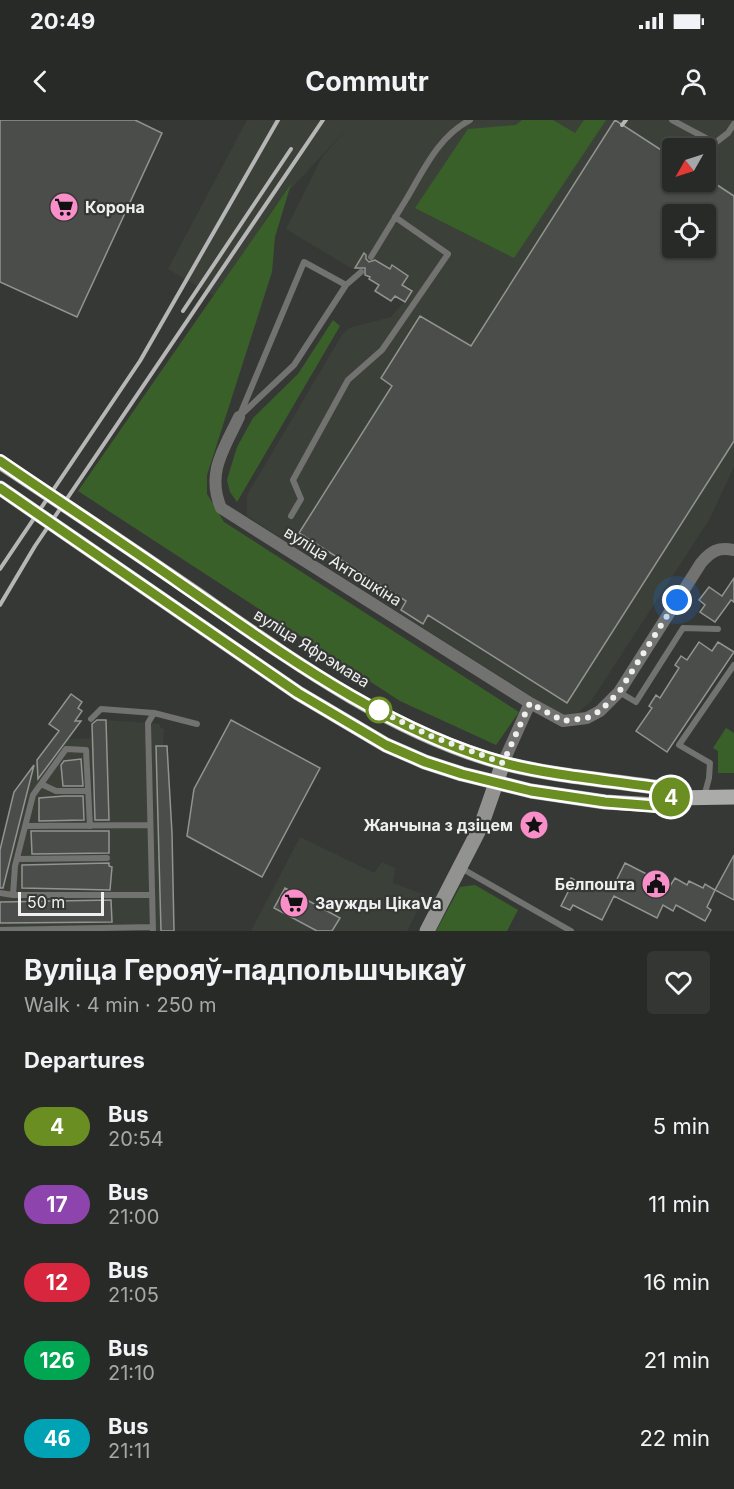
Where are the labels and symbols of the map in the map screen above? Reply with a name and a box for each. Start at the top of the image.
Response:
north arrow [662,138,716,192]
supermarket icon: Корона [48,191,80,223]
place label: Корона [85,197,145,217]
street label: вуліца Антошкіна [281,522,405,610]
your location [662,585,692,615]
street label: вуліца Яфрэмава [250,604,374,692]
unlabelled marker [366,697,392,723]
line badge: 4 [652,778,690,816]
place icon: Жанчына з дзіцем [518,809,550,841]
place label: Жанчына з дзіцем [364,815,513,835]
public building icon: Белпошта [640,868,672,900]
place label: Белпошта [555,874,635,894]
supermarket icon: Заужды ЦікаVа [278,887,310,919]
scale bar [18,889,104,916]
place label: Заужды ЦікаVа [315,893,442,913]

